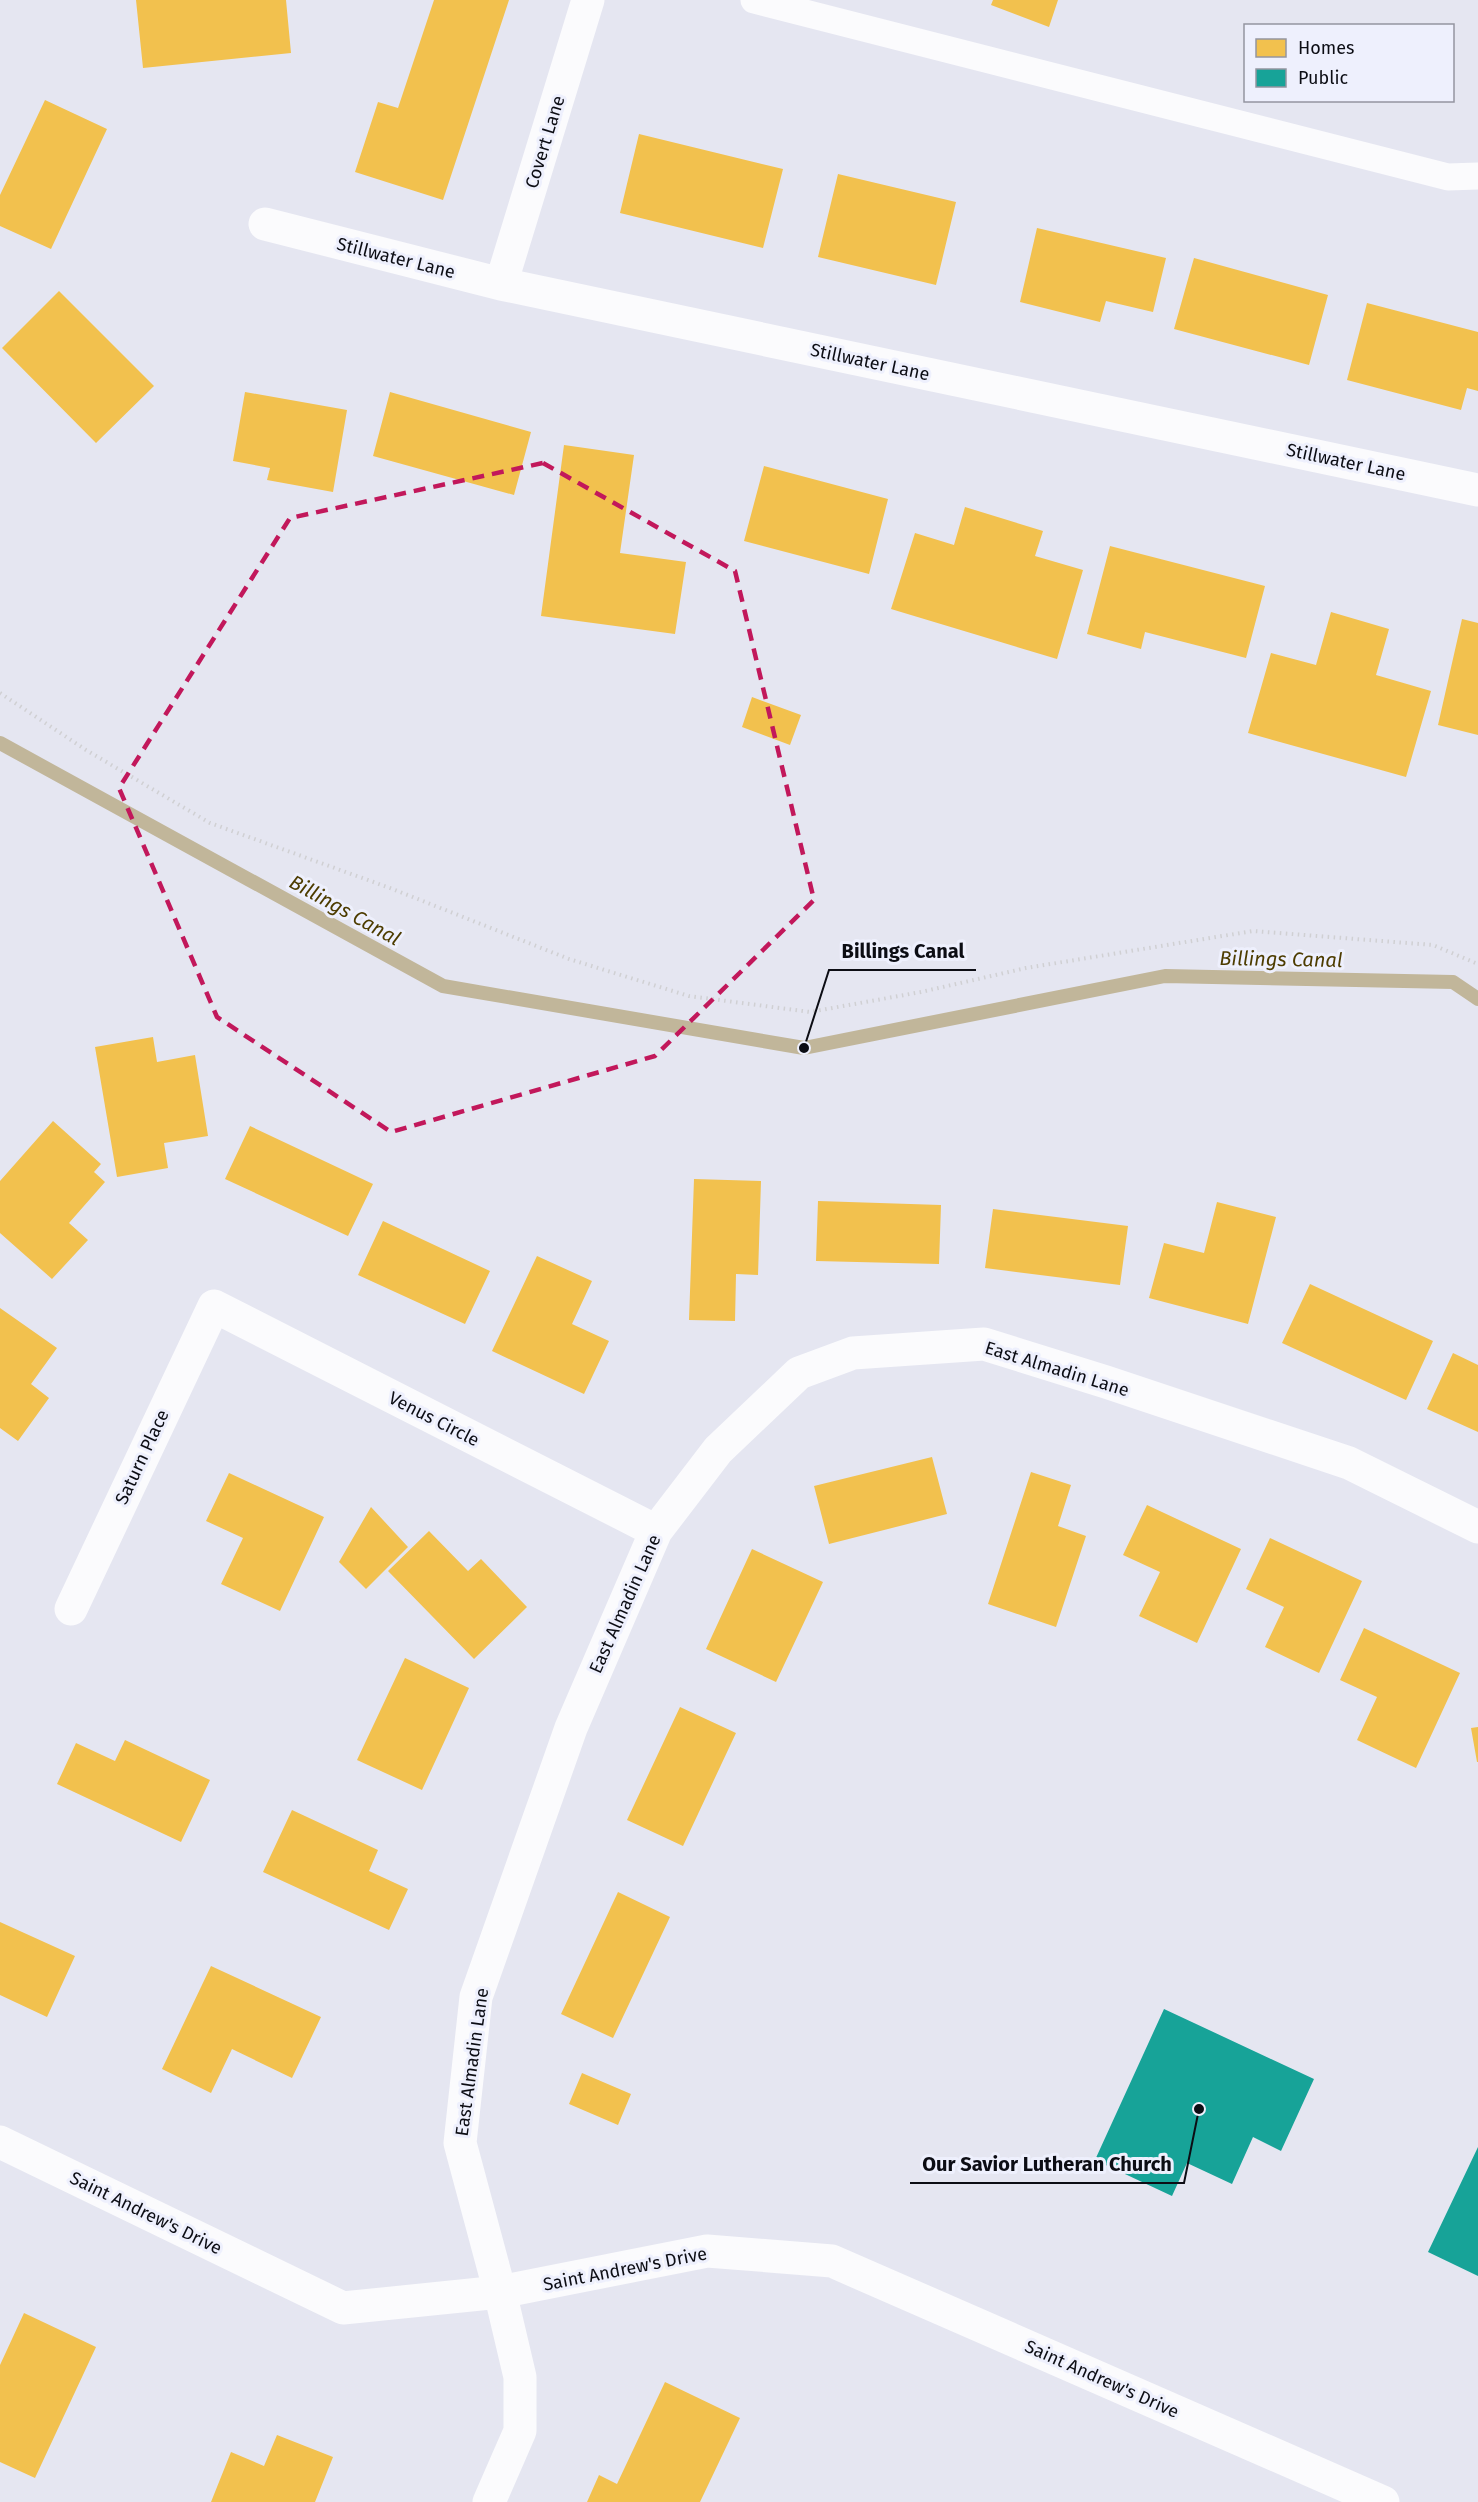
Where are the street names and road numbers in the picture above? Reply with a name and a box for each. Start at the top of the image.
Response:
street label: Covert Lane [520,93,570,191]
street label: Stillwater Lane [335,233,457,283]
street label: Stillwater Lane [808,339,932,385]
street label: Stillwater Lane [1284,439,1408,485]
street label: East Almadin Lane [982,1337,1132,1401]
street label: Venus Circle [385,1387,483,1451]
street label: Saturn Place [110,1406,174,1508]
street label: East Almadin Lane [585,1531,665,1677]
street label: East Almadin Lane [451,1986,493,2138]
street label: Saint Andrew's Drive [66,2167,226,2259]
street label: Saint Andrew's Drive [541,2242,709,2296]
street label: Saint Andrew's Drive [1022,2335,1182,2423]

